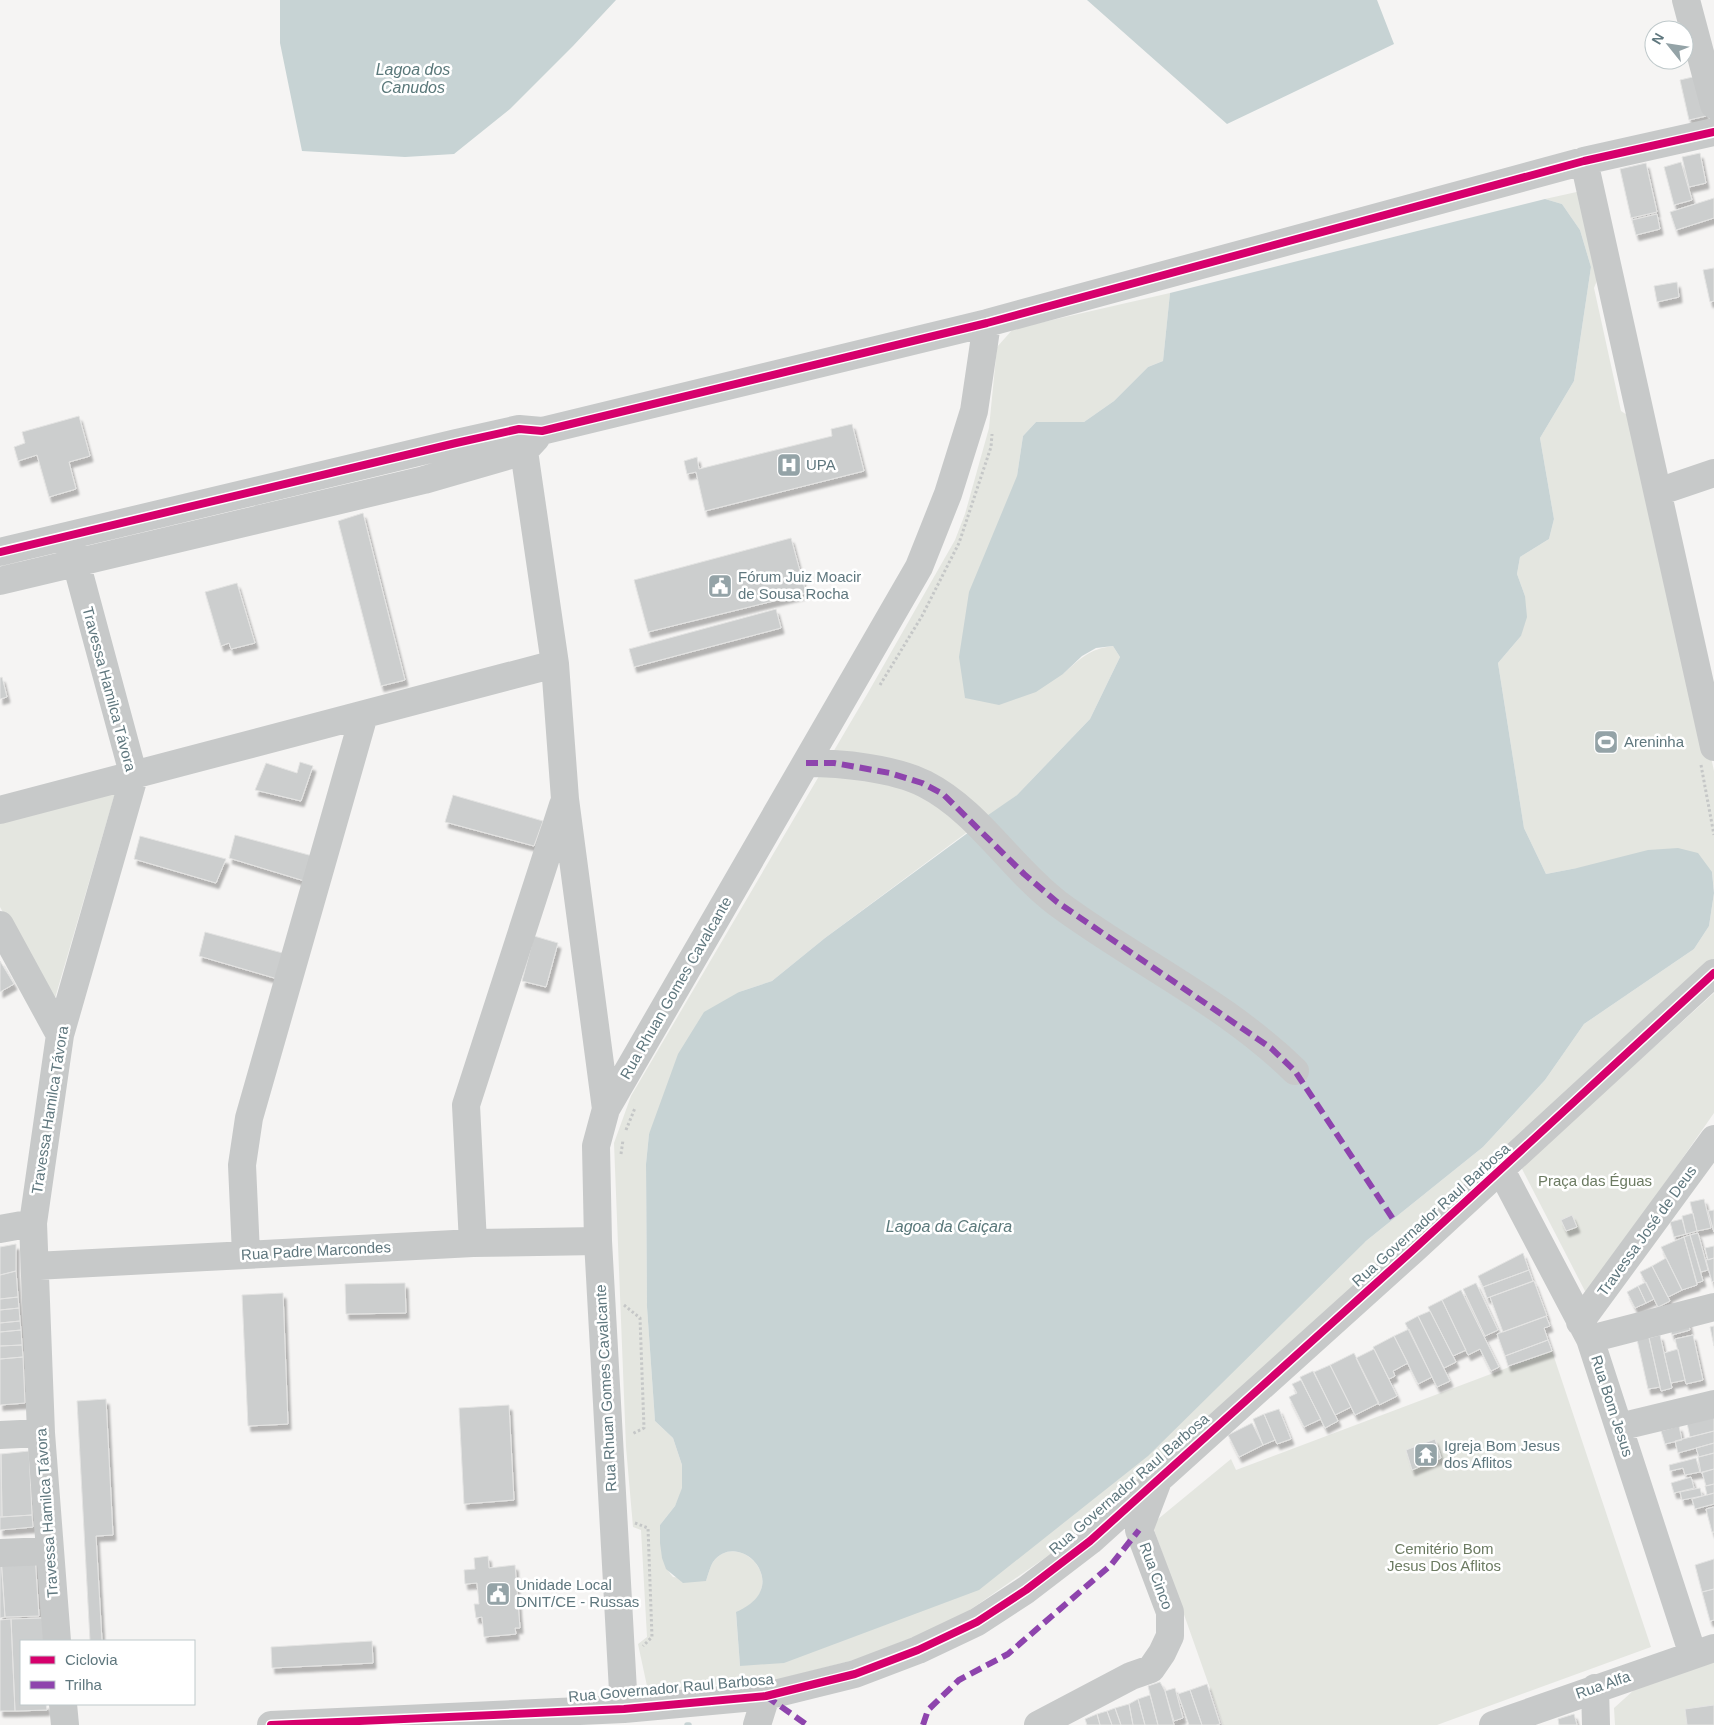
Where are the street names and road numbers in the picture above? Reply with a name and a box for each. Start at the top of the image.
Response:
street label: Travessa Hamilca Távora [79,605,140,774]
street label: Rua Rhuan Gomes Cavalcante [616,894,735,1082]
street label: Travessa Hamilca Távora [28,1024,71,1195]
street label: Rua Governador Raul Barbosa [1348,1139,1513,1290]
street label: Travessa José de Deus [1594,1162,1700,1299]
street label: Rua Padre Marcondes [241,1238,391,1263]
street label: Rua Rhuan Gomes Cavalcante [592,1284,619,1492]
street label: Rua Bom Jesus [1588,1353,1637,1459]
street label: Rua Governador Raul Barbosa [1045,1409,1212,1558]
street label: Travessa Hamilca Távora [32,1427,61,1598]
street label: Rua Cinco [1137,1540,1176,1612]
street label: Rua Alfa [1573,1667,1633,1702]
street label: Rua Governador Raul Barbosa [568,1670,775,1705]

